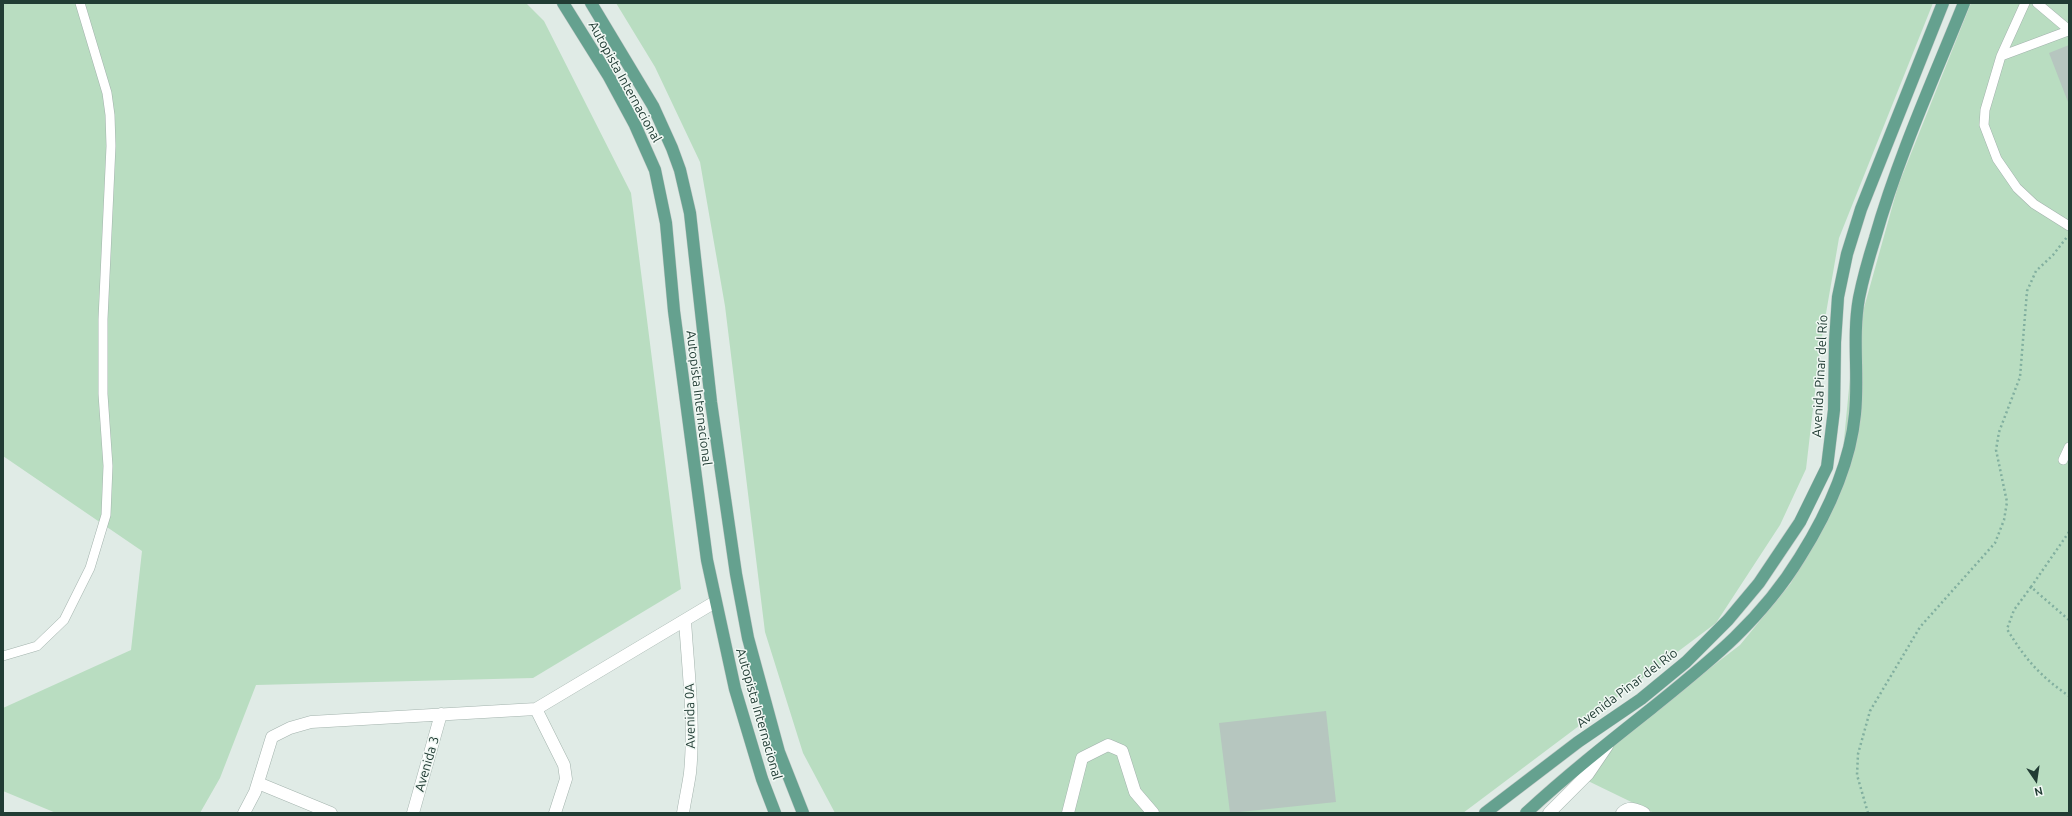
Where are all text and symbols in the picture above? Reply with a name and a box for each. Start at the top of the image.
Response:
street label: Autopista Internacional [585,19,665,145]
street label: Avenida Pinar del Río [1809,314,1831,438]
street label: Autopista Internacional [683,330,715,466]
street label: Avenida Pinar del Río [1573,645,1681,731]
street label: Autopista Internacional [733,646,785,782]
street label: Avenida 0A [682,683,698,749]
street label: Avenida 3 [412,734,442,794]
north arrow [2016,760,2056,800]
text: N [2033,785,2044,798]

